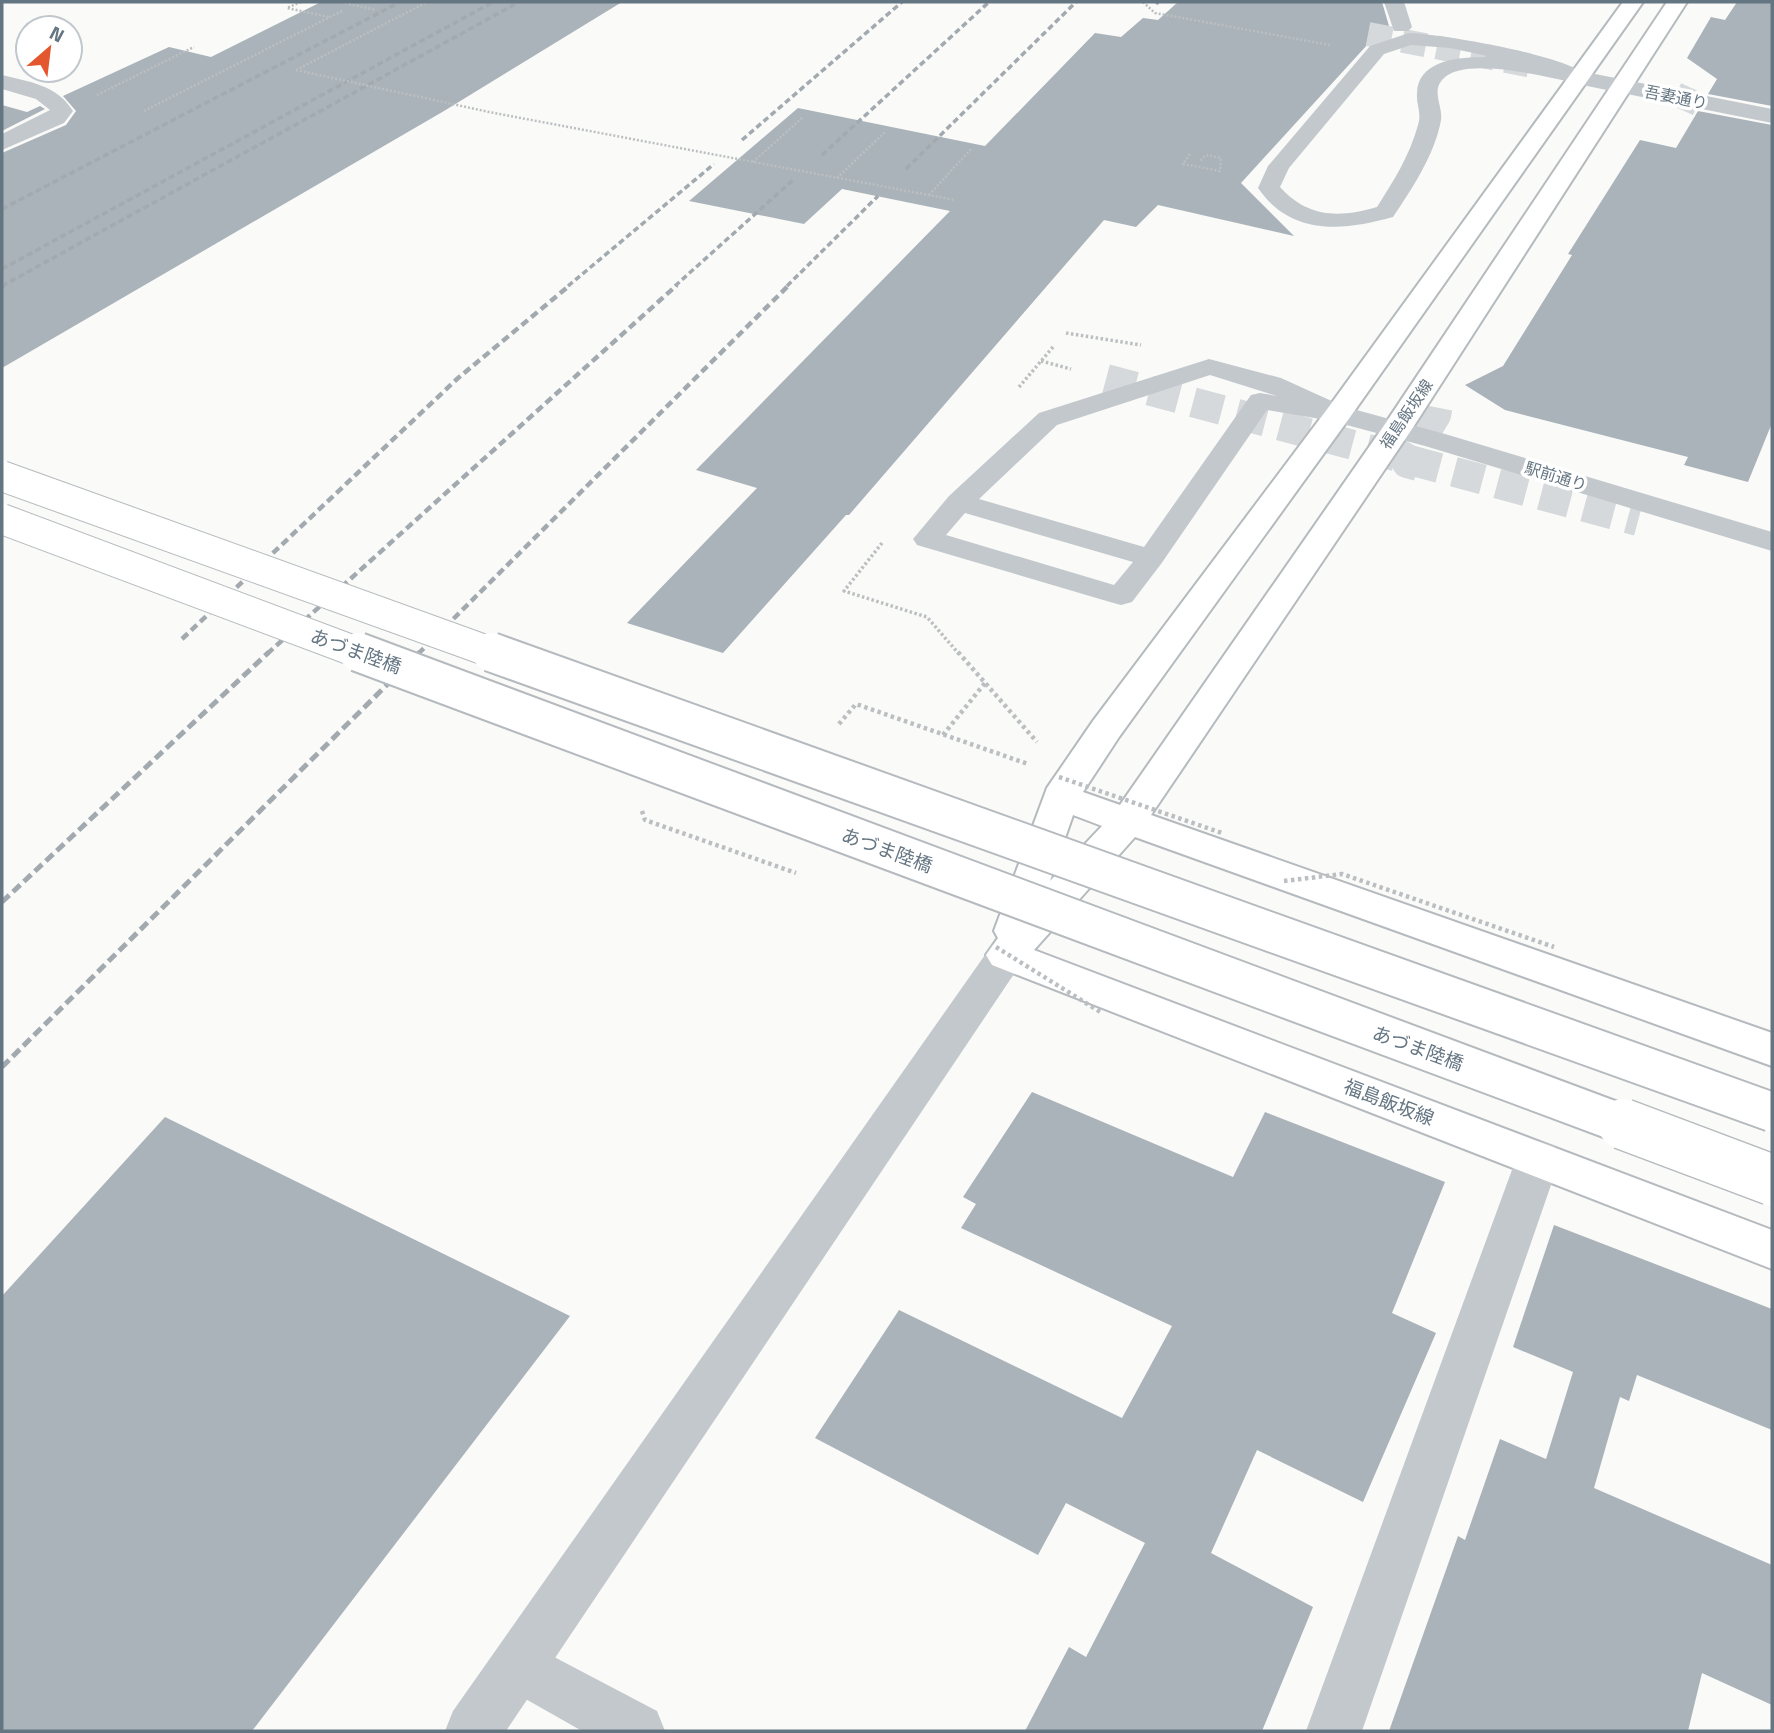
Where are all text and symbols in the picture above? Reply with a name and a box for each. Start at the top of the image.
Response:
north arrow [14,14,84,84]
text: N [45,18,70,49]
street label: 吾妻通り [1642,79,1710,115]
street label: 福島飯坂線 [1374,374,1438,454]
street label: 駅前通り [1522,455,1590,497]
street label: あづま陸橋 [307,621,406,680]
street label: あづま陸橋 [838,820,937,879]
street label: あづま陸橋 [1369,1018,1468,1077]
street label: 福島飯坂線 [1340,1071,1439,1132]

